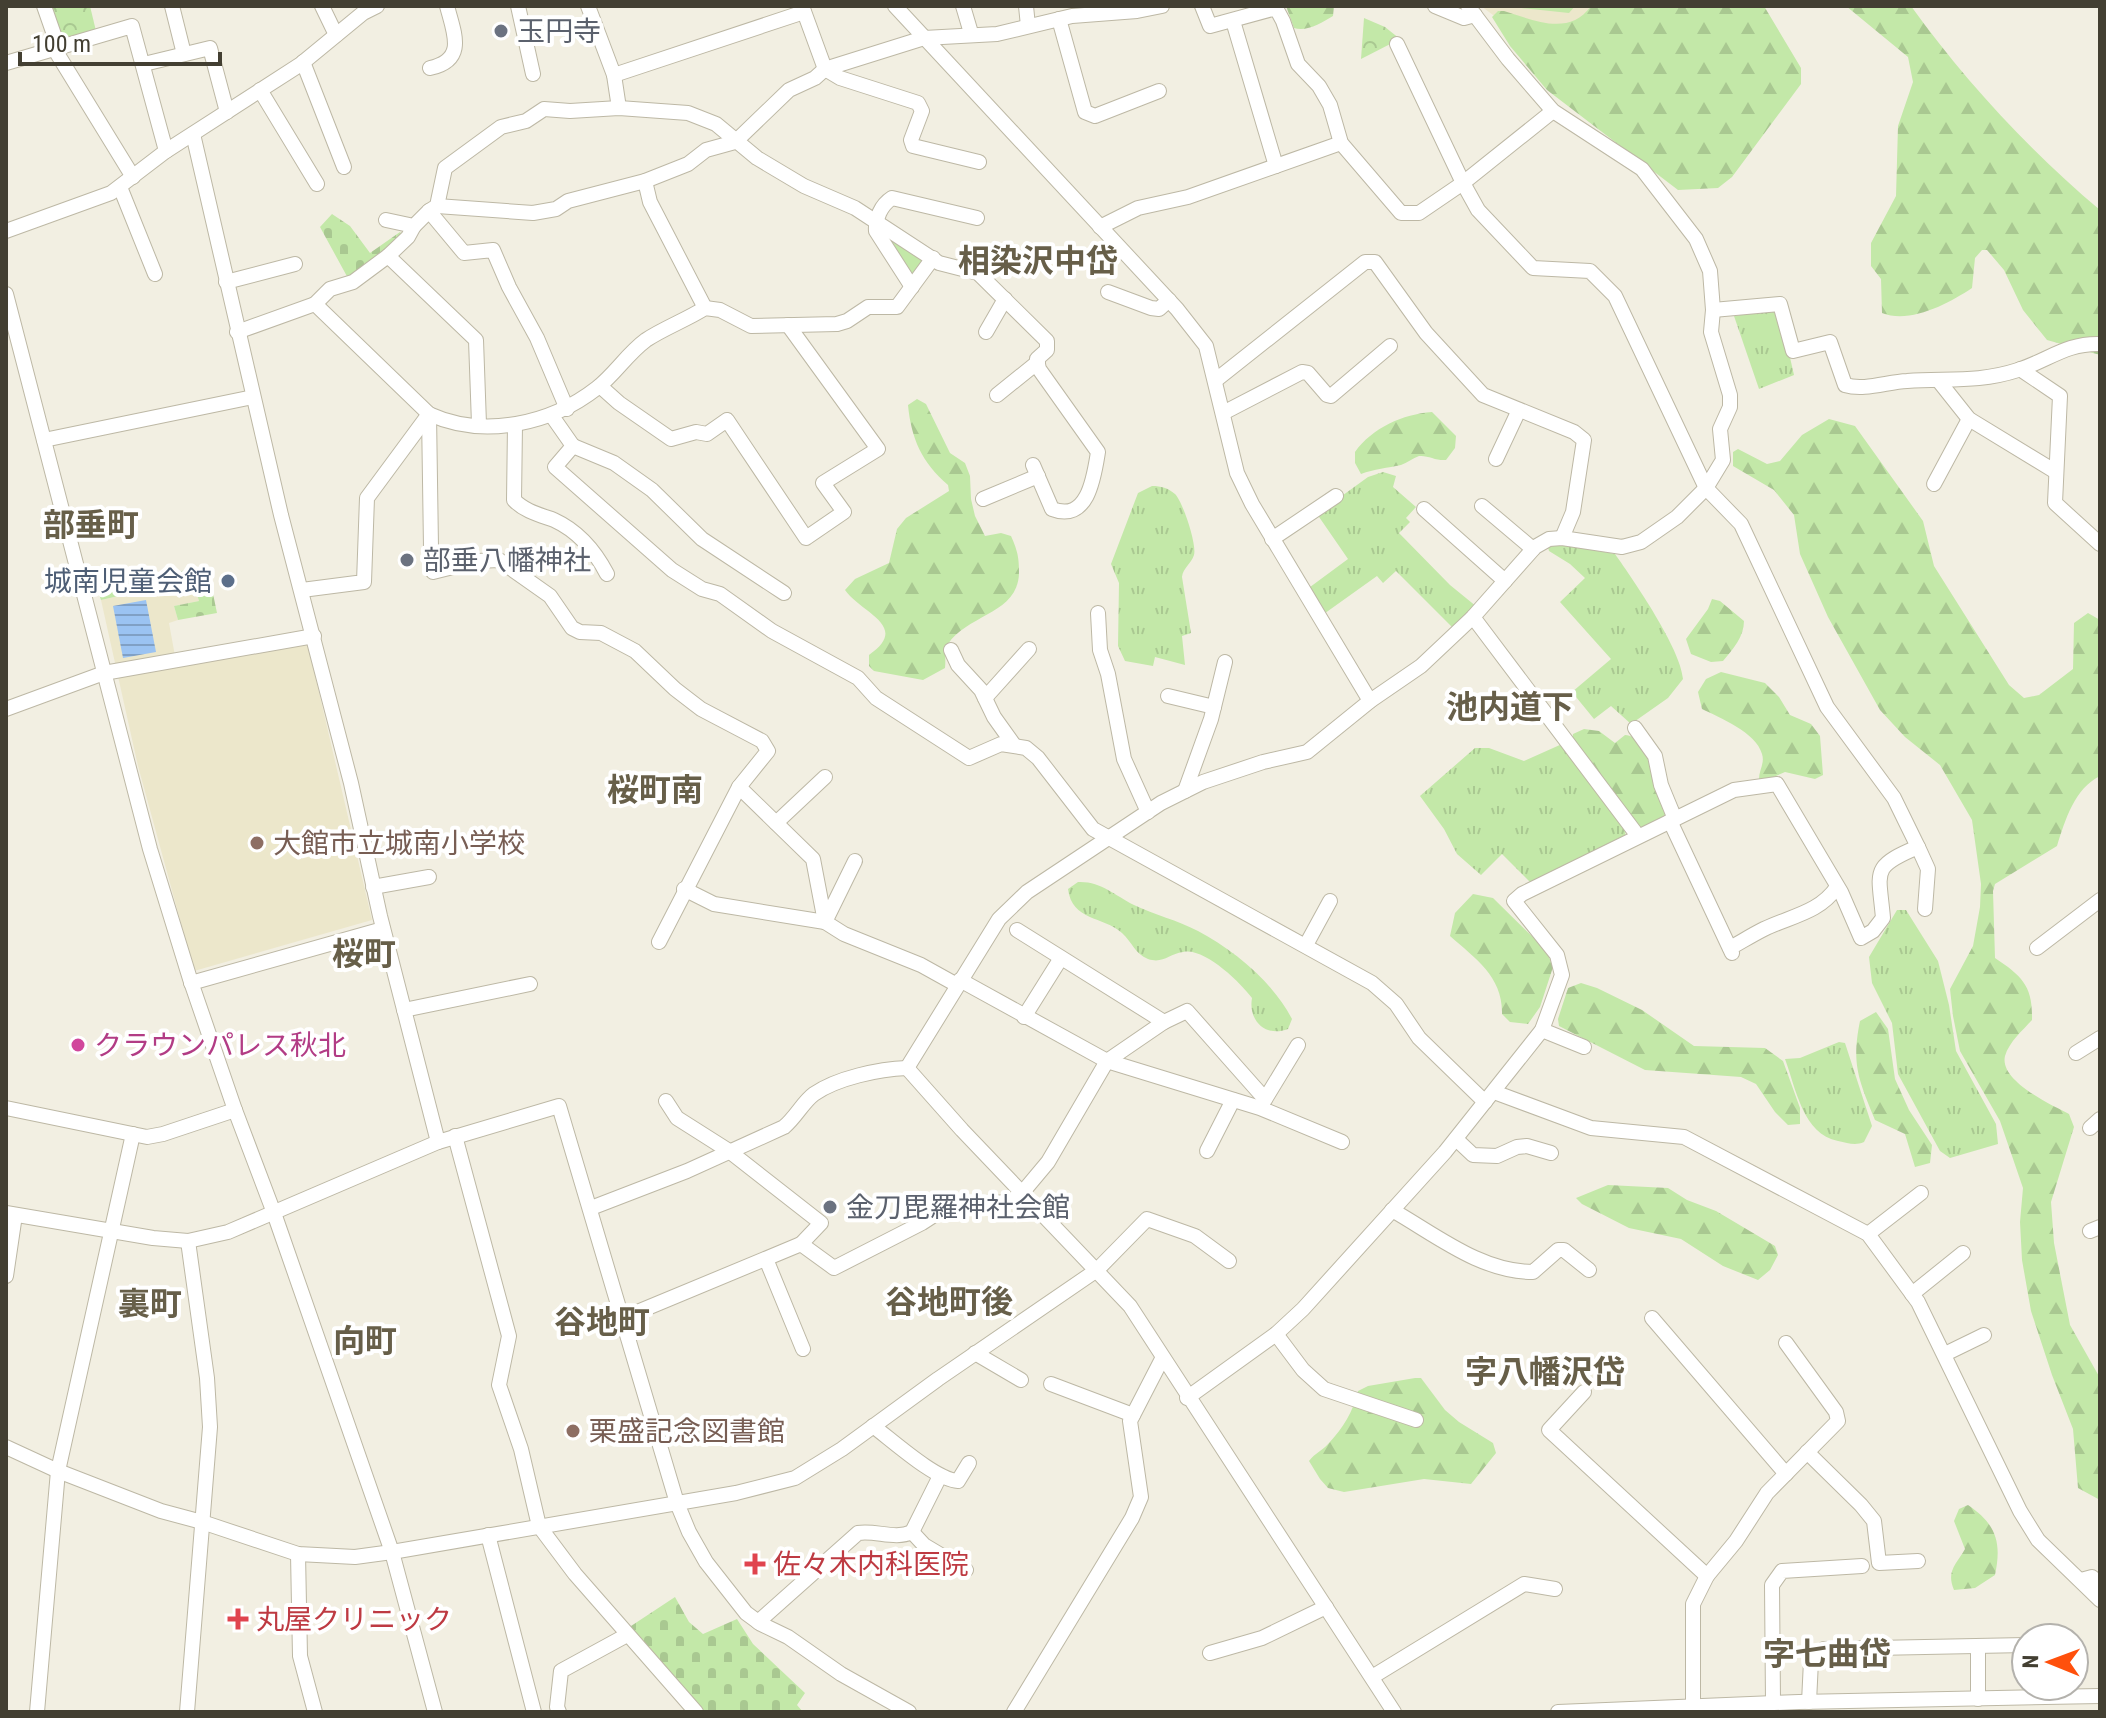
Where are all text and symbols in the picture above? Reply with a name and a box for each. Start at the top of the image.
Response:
place label: 玉円寺 [517,15,601,48]
scale bar [20,16,220,66]
marker: 玉円寺 [492,22,510,40]
text: 100 m [32,30,91,58]
district label: 相染沢中岱 [958,242,1118,280]
district label: 部垂町 [43,506,139,544]
place label: 部垂八幡神社 [423,544,591,577]
marker: 部垂八幡神社 [398,551,416,569]
place label: 城南児童会館 [44,565,212,598]
marker: 城南児童会館 [219,572,237,590]
district label: 池内道下 [1446,688,1574,726]
district label: 桜町南 [607,771,703,809]
place label: 大館市立城南小学校 [273,827,525,860]
marker: 大館市立城南小学校 [248,834,266,852]
district label: 桜町 [332,935,396,973]
place label: クラウンパレス秋北 [94,1029,346,1062]
marker: クラウンパレス秋北 [69,1036,87,1054]
place label: 金刀毘羅神社会館 [846,1191,1070,1224]
marker: 金刀毘羅神社会館 [821,1198,839,1216]
district label: 谷地町後 [885,1283,1013,1321]
district label: 裏町 [118,1285,182,1323]
district label: 谷地町 [554,1303,650,1341]
district label: 向町 [333,1322,397,1360]
district label: 字八幡沢岱 [1465,1353,1625,1391]
place label: 栗盛記念図書館 [589,1415,785,1448]
marker: 栗盛記念図書館 [564,1422,582,1440]
place label: 佐々木内科医院 [773,1548,969,1581]
marker: 佐々木内科医院 [744,1553,766,1575]
place label: 丸屋クリニック [256,1603,452,1636]
marker: 丸屋クリニック [227,1608,249,1630]
north arrow [2010,1622,2090,1702]
district label: 字七曲岱 [1763,1635,1891,1673]
text: N [2018,1655,2043,1669]

